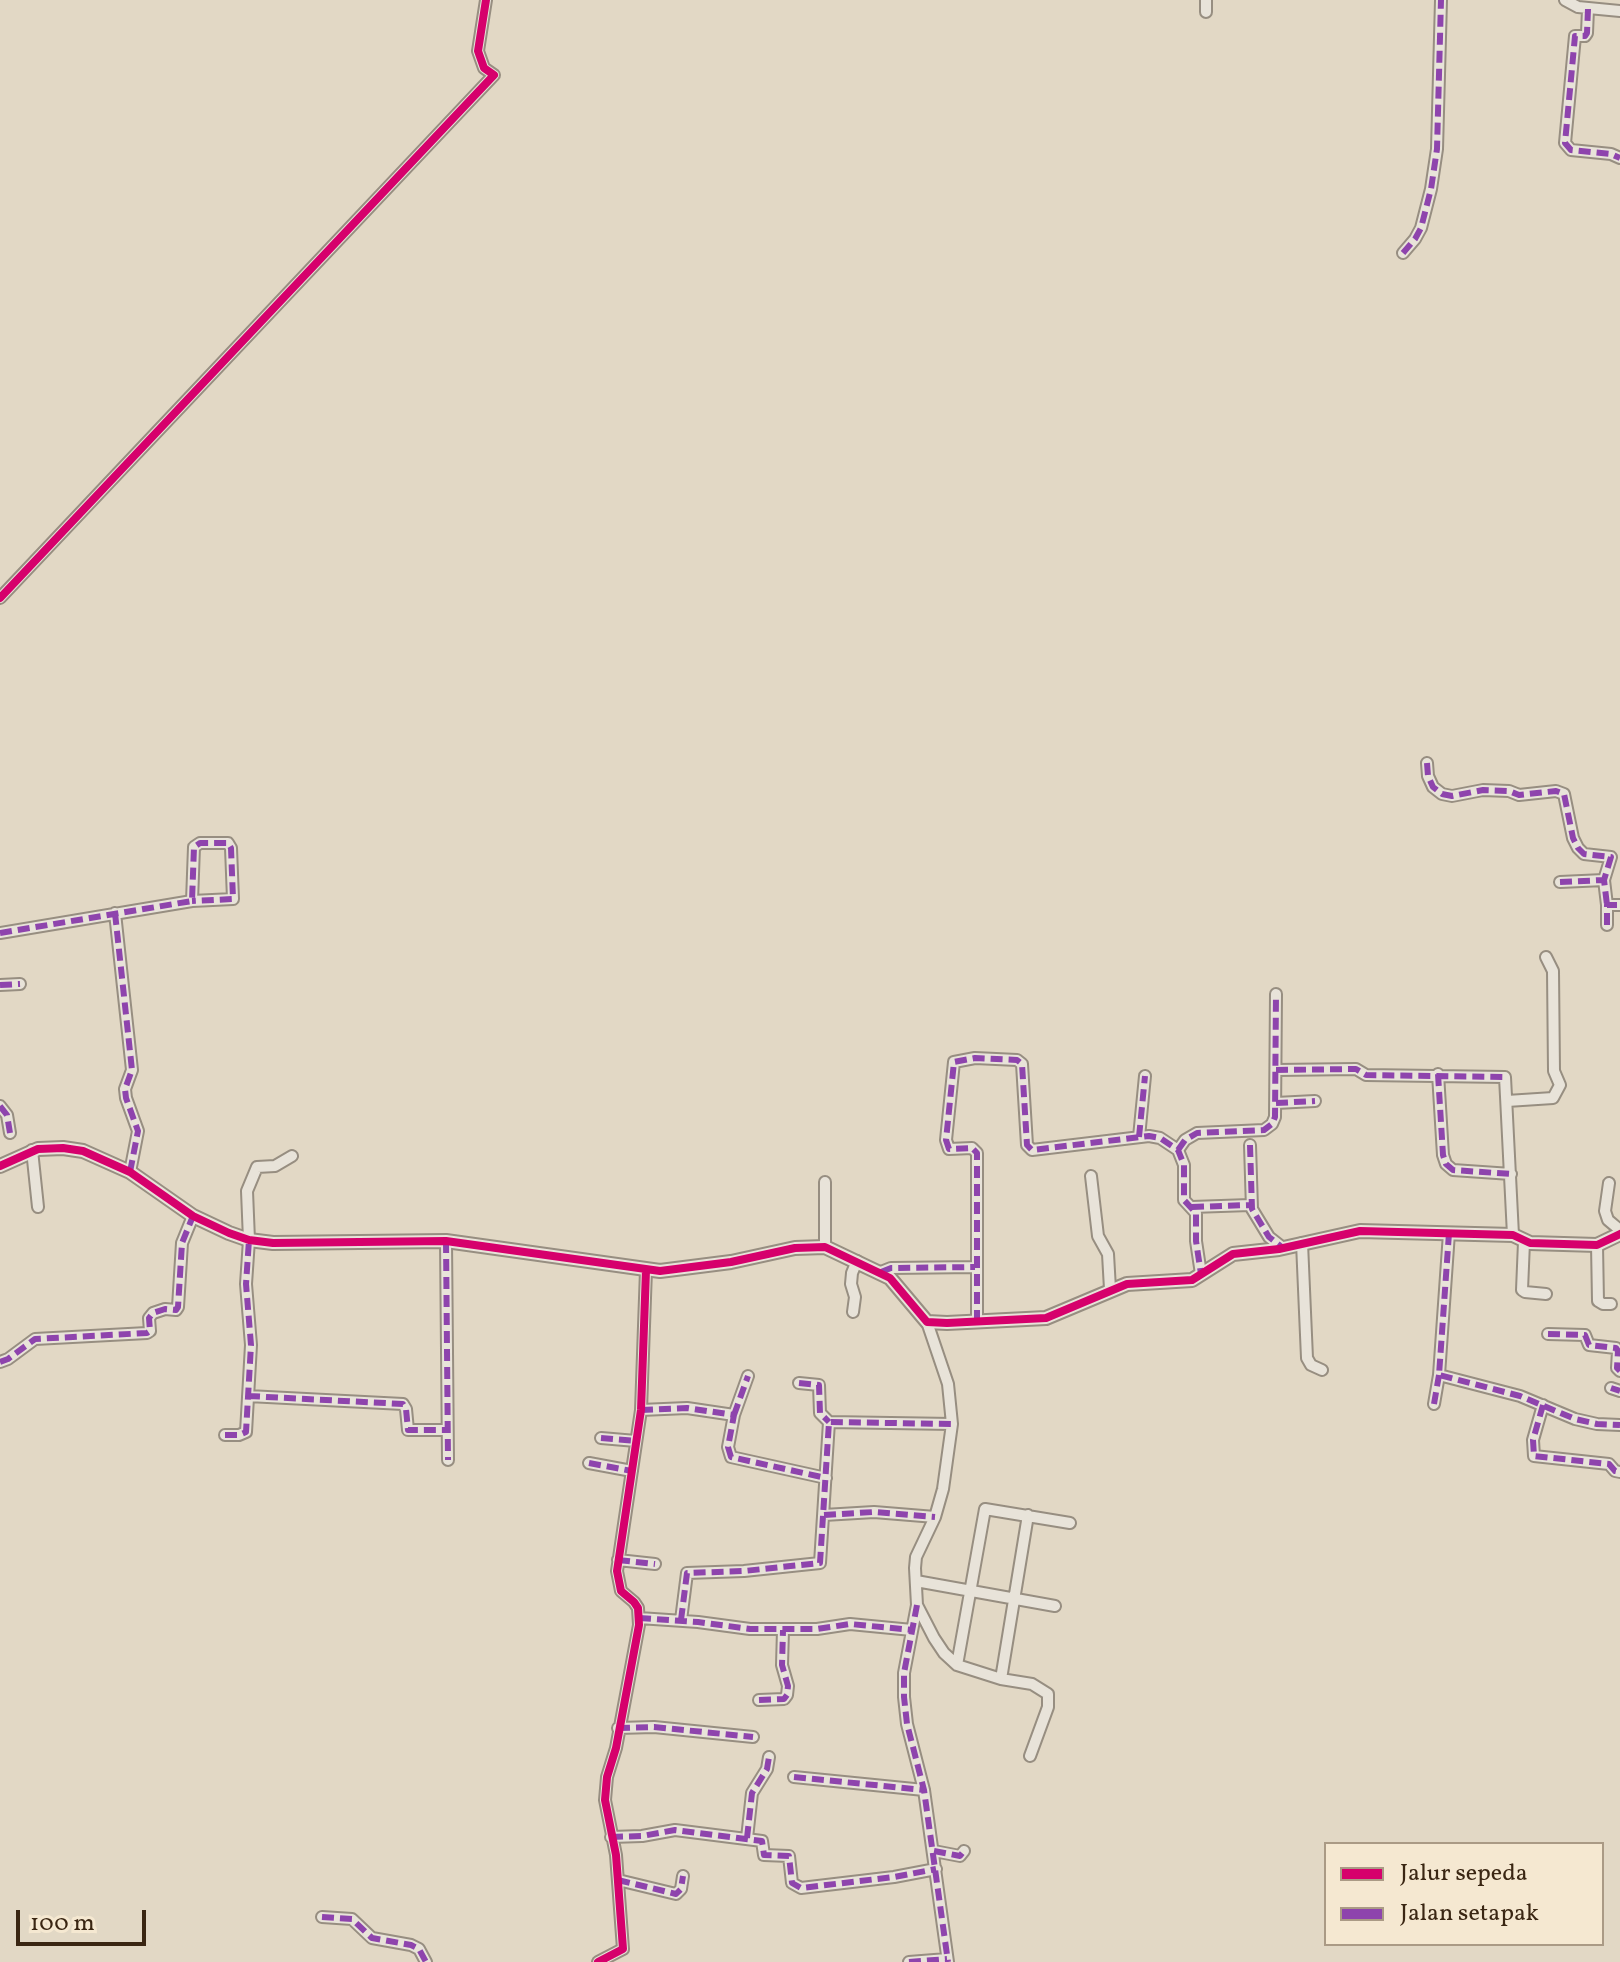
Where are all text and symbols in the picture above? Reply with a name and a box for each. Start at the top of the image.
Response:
legend [1324,1842,1604,1946]
text: Jalur sepeda [1400,1857,1528,1891]
scale bar [20,1894,150,1944]
text: Jalan setapak [1400,1897,1539,1931]
text: 100 m [30,1907,95,1941]

